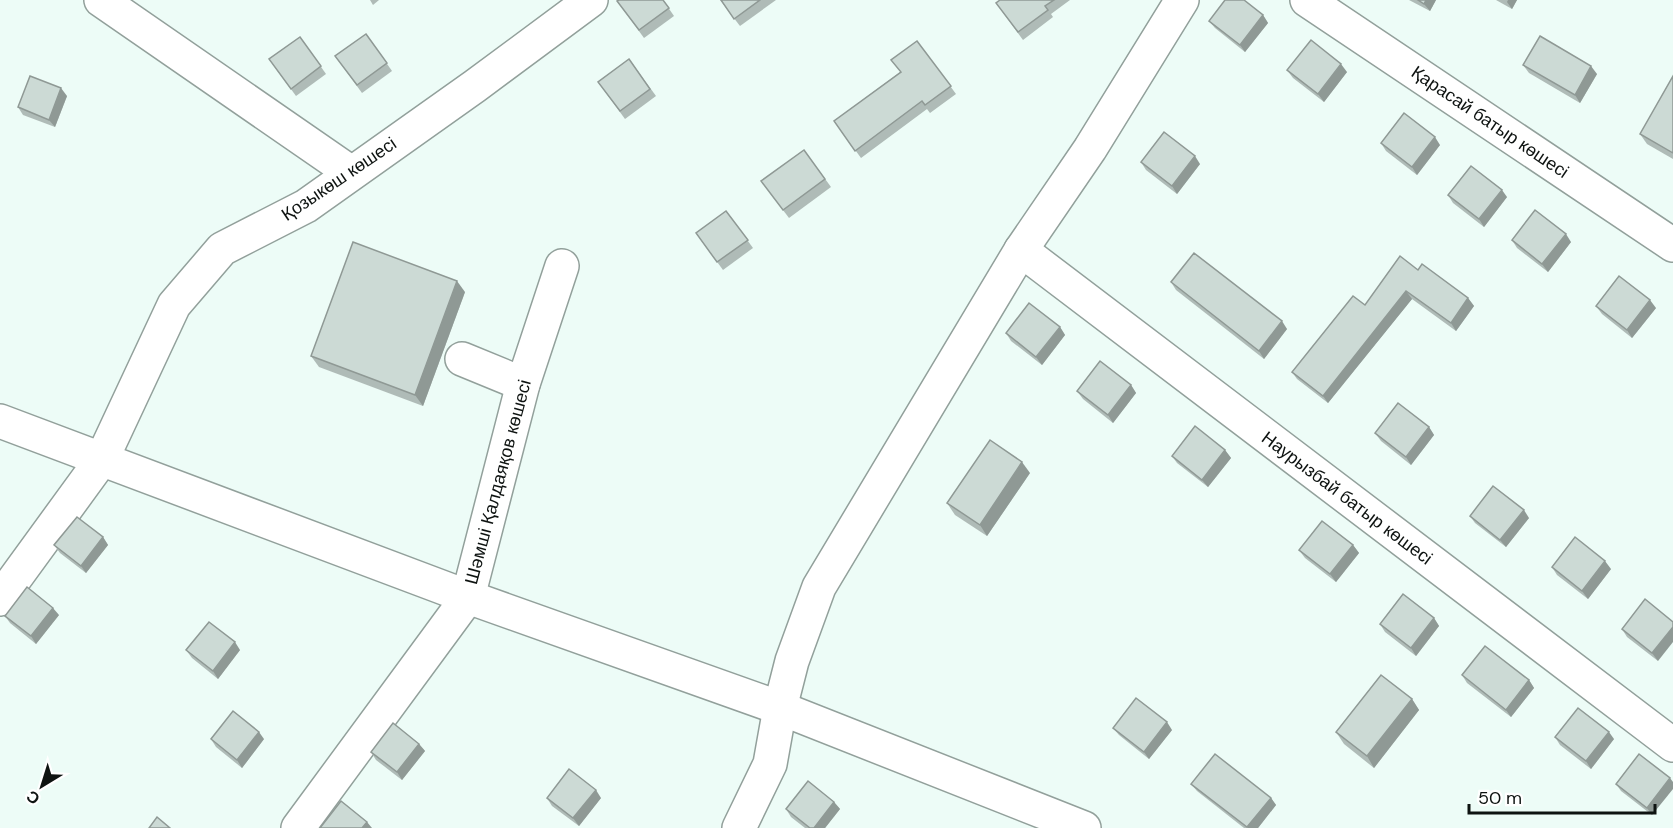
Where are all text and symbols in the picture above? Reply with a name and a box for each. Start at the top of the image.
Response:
street label: Қарасай батыр көшесі [1407,60,1573,184]
street label: Қозыкөш көшесі [277,132,401,226]
street label: Шәмші Қалдаяқов көшесі [459,377,537,587]
street label: Наурызбай батыр көшесі [1257,426,1437,570]
north arrow [12,756,72,816]
scale bar [1469,777,1655,815]
text: С [22,785,44,809]
text: 50 m [1478,786,1522,810]

